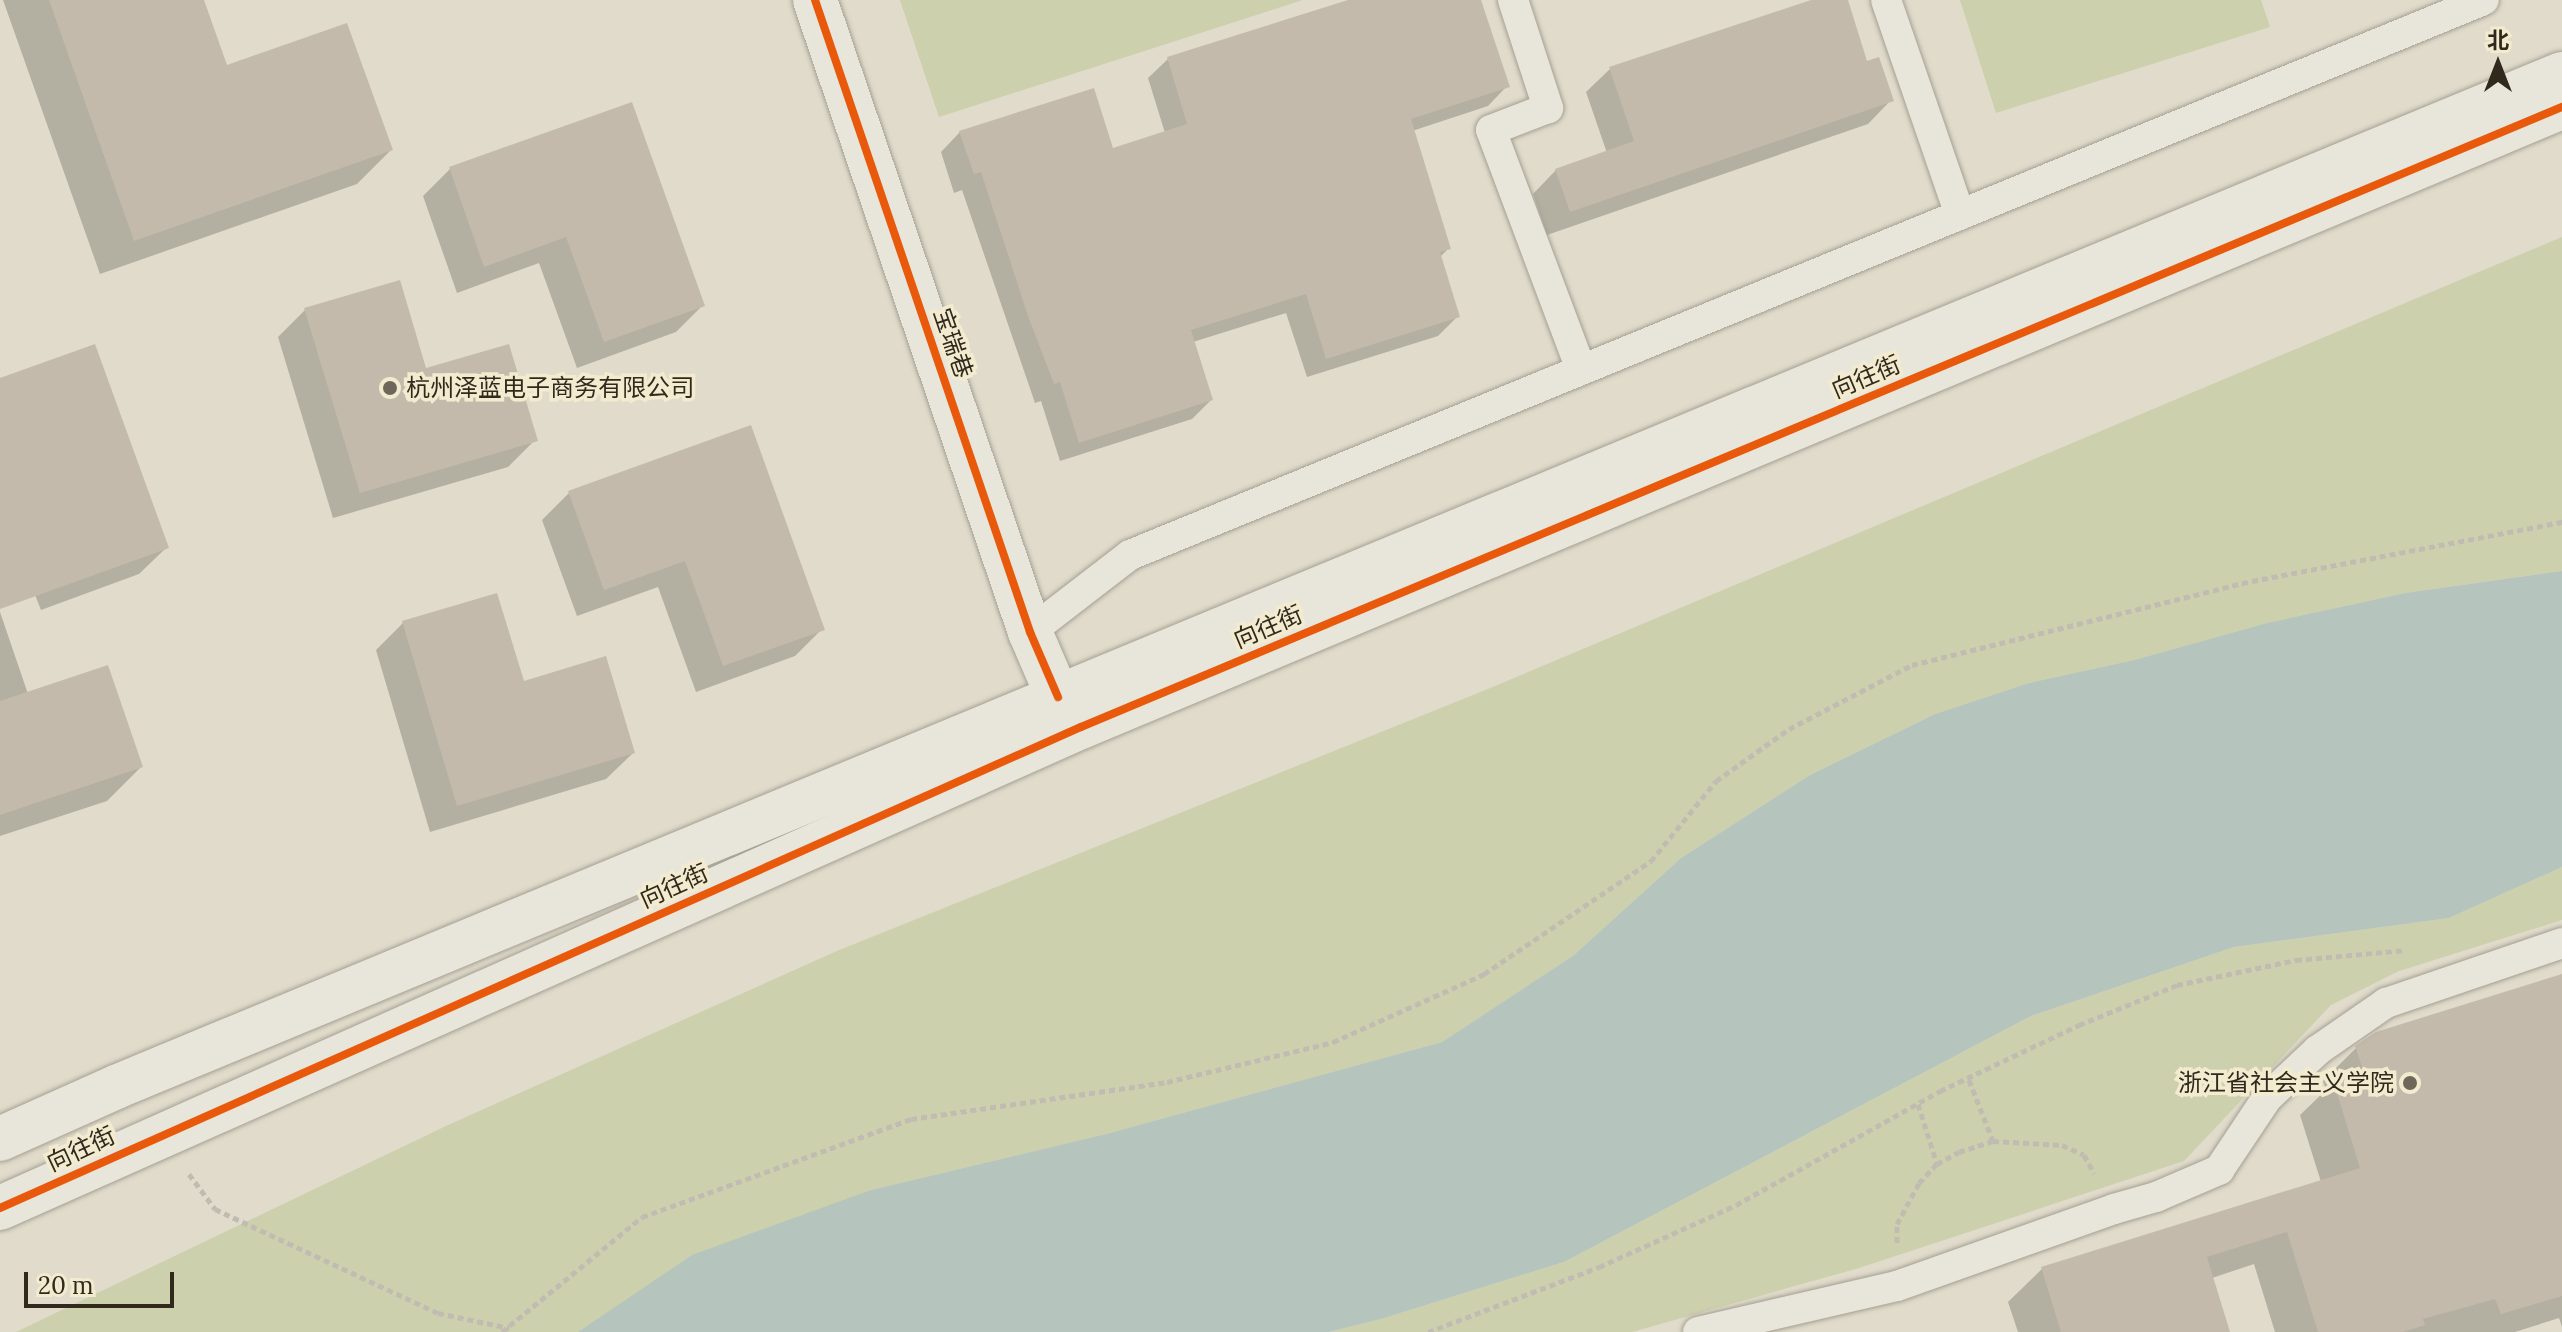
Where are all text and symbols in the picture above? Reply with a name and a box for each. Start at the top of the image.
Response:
north arrow [2458,24,2538,104]
text: 北 [2487,26,2509,54]
street label: 宝瑞巷 [928,304,978,382]
street label: 向往街 [1827,350,1905,404]
place label: 杭州泽蓝电子商务有限公司 [406,374,694,402]
marker: 杭州泽蓝电子商务有限公司 [381,379,399,397]
street label: 向往街 [1229,600,1307,654]
street label: 向往街 [635,858,713,914]
place label: 浙江省社会主义学院 [2178,1069,2394,1097]
marker: 浙江省社会主义学院 [2401,1074,2419,1092]
street label: 向往街 [42,1121,120,1177]
scale bar [28,1256,178,1306]
text: 20 m [38,1270,94,1301]

